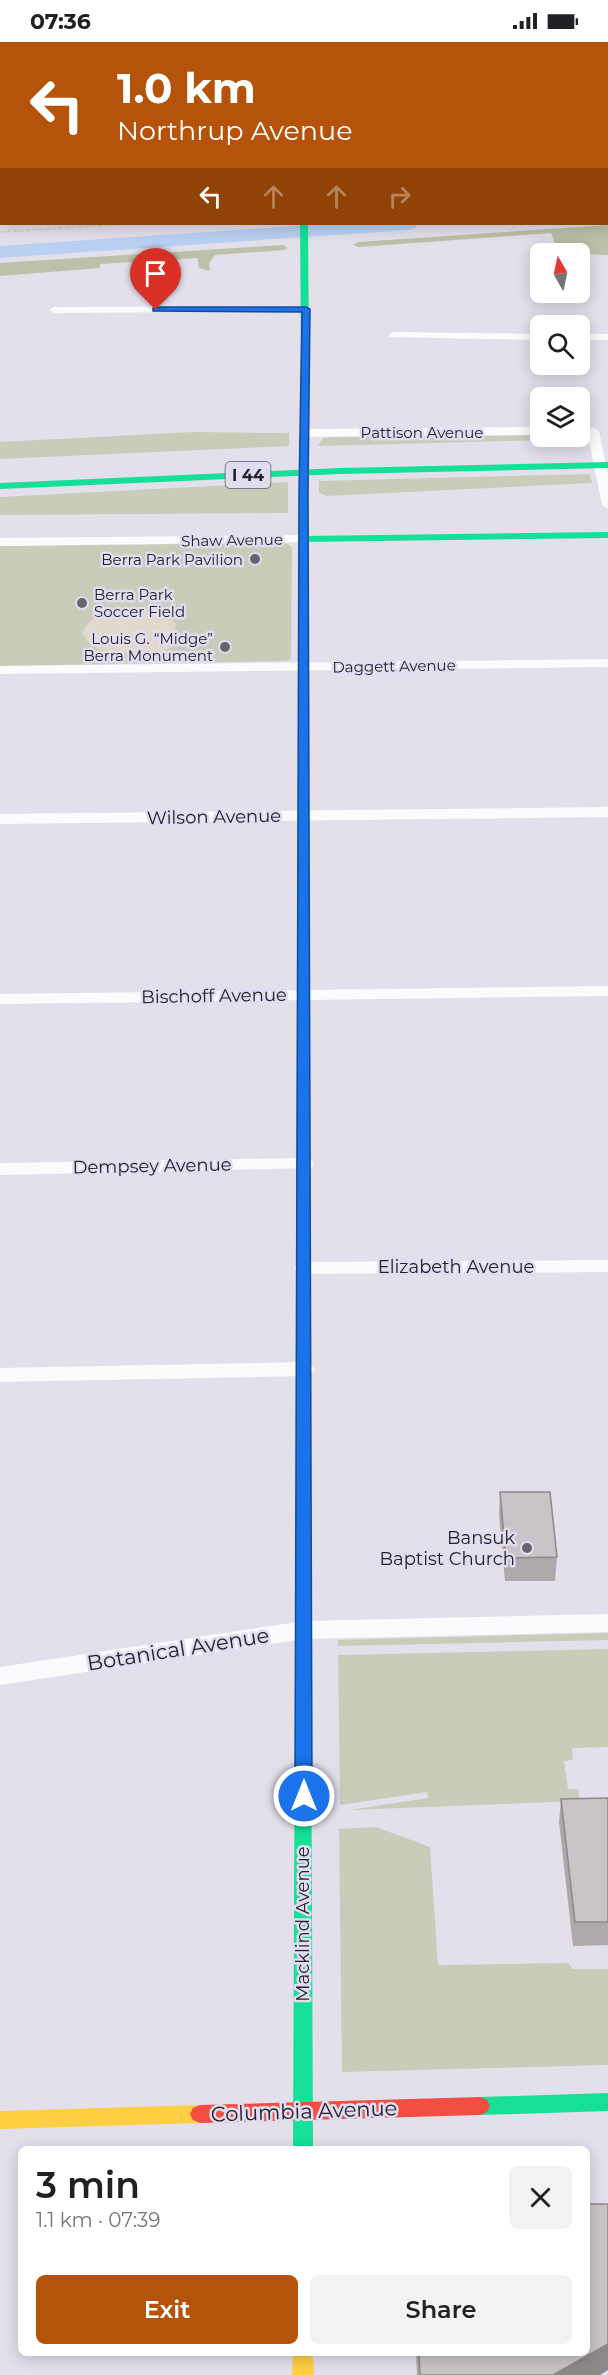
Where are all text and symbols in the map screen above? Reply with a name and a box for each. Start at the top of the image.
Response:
text: 07:36 [30,8,91,35]
text: 1.0 km [117,62,256,114]
icon: left [18,66,96,144]
text: Northrup Avenue [117,114,353,147]
icon: left [194,180,227,213]
icon: ahead [257,180,290,213]
icon: ahead [320,180,353,213]
icon: right [383,180,416,213]
north arrow [530,243,590,303]
map controls [530,243,590,447]
pin [130,248,181,310]
icon: arrive [139,257,172,290]
button: search [530,315,590,375]
button: layers [530,387,590,447]
street label: Pattison Avenue [361,423,483,442]
road number: I 44 [226,462,270,488]
street label: Shaw Avenue [181,530,283,550]
place label: Berra Park Pavilion [101,550,243,569]
marker: Berra Park Pavilion [248,552,262,566]
place label: Berra Park Soccer Field [94,585,185,621]
marker: Berra Park Soccer Field [75,596,89,610]
place label: Louis G. “Midge” Berra Monument [83,629,213,665]
marker: Louis G. “Midge” Berra Monument [218,640,232,654]
street label: Daggett Avenue [332,655,456,677]
street label: Wilson Avenue [147,805,281,829]
street label: Bischoff Avenue [141,984,287,1008]
street label: Dempsey Avenue [72,1154,232,1178]
street label: Elizabeth Avenue [378,1256,534,1278]
place label: Bansuk Baptist Church [379,1527,515,1570]
marker: Bansuk Baptist Church [520,1541,534,1555]
street label: Botanical Avenue [85,1622,271,1676]
position arrow [272,1764,336,1828]
street label: Macklind Avenue [292,1846,314,2002]
street label: Columbia Avenue [210,2095,398,2127]
text: 3 min [36,2163,140,2207]
button: close [509,2166,572,2229]
text: 1.1 km · 07:39 [36,2208,160,2232]
button: Exit [36,2275,298,2344]
button: Share [310,2275,572,2344]

